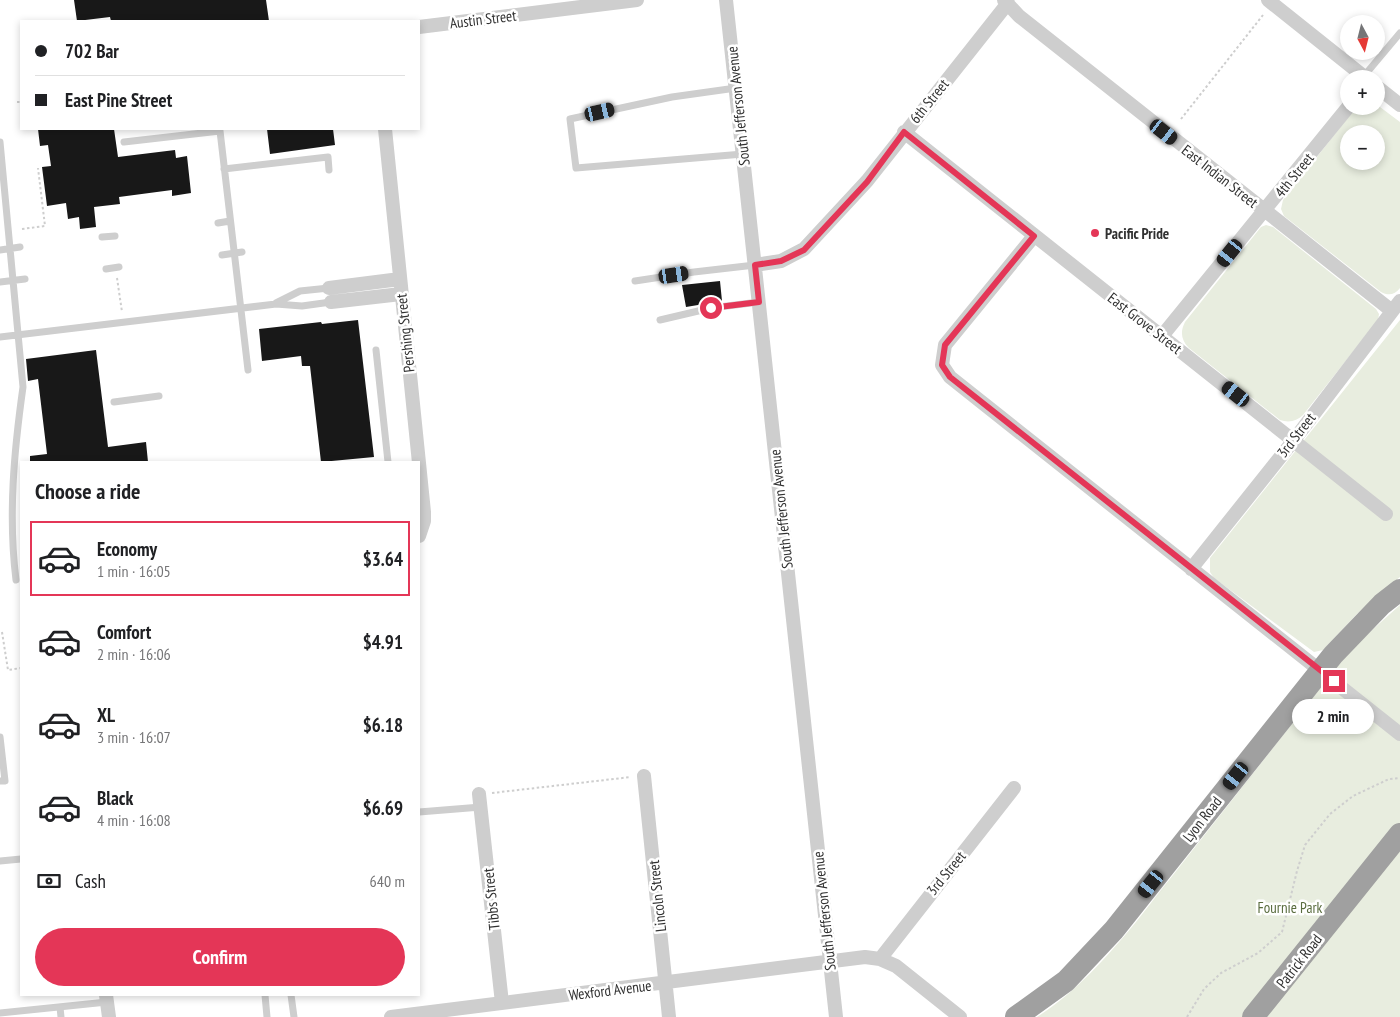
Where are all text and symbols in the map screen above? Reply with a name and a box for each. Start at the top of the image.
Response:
street label: Austin Street [449,5,517,33]
north arrow [1340,15,1385,60]
map controls [1340,15,1385,170]
text: 702 Bar [65,39,119,63]
street label: South Jefferson Avenue [722,45,754,167]
button: + [1340,70,1385,115]
street label: 6th Street [905,75,953,127]
text: East Pine Street [65,88,172,112]
car [583,101,616,123]
car [1147,117,1180,147]
button: − [1340,125,1385,170]
street label: East Indian Street [1178,140,1262,212]
street label: 4th Street [1270,149,1318,201]
place label: Pacific Pride [1105,224,1169,243]
marker: Pacific Pride [1089,227,1101,239]
car [1214,237,1245,269]
car [658,265,689,285]
street label: East Grove Street [1104,288,1186,358]
street label: Pershing Street [391,293,419,373]
route start [700,297,722,319]
car [1219,379,1252,409]
street label: 3rd Street [1273,409,1319,461]
street label: South Jefferson Avenue [765,448,797,570]
text: Choose a ride [35,477,140,505]
icon: car [37,536,82,581]
text: Economy [97,537,157,561]
text: $3.64 [363,547,403,571]
text: 1 min · 16:05 [97,561,171,581]
icon: car [37,619,82,664]
text: Comfort [97,620,151,644]
text: $4.91 [363,630,403,654]
text: 2 min · 16:06 [97,644,171,664]
route end [1323,670,1345,692]
callout: 2 min [1293,698,1375,734]
icon: car [37,702,82,747]
text: XL [97,703,115,727]
text: 2 min [1317,706,1349,726]
text: $6.18 [363,713,403,737]
text: 3 min · 16:07 [97,727,171,747]
car [1220,760,1251,792]
icon: car [37,785,82,830]
text: Black [97,786,133,810]
street label: Lyon Road [1178,792,1226,846]
text: $6.69 [363,796,403,820]
text: 4 min · 16:08 [97,810,171,830]
street label: 3rd Street [922,847,970,899]
street label: South Jefferson Avenue [808,850,840,972]
street label: Lincoln Street [644,859,670,933]
icon: cash [35,867,63,895]
street label: Tibbs Street [478,867,504,931]
car [1135,868,1166,900]
text: Cash [75,869,106,893]
text: 640 m [370,871,405,891]
park label: Fournie Park [1258,898,1323,917]
button: Confirm [35,928,405,986]
street label: Patrick Road [1272,930,1326,992]
street label: Wexford Avenue [568,976,652,1004]

